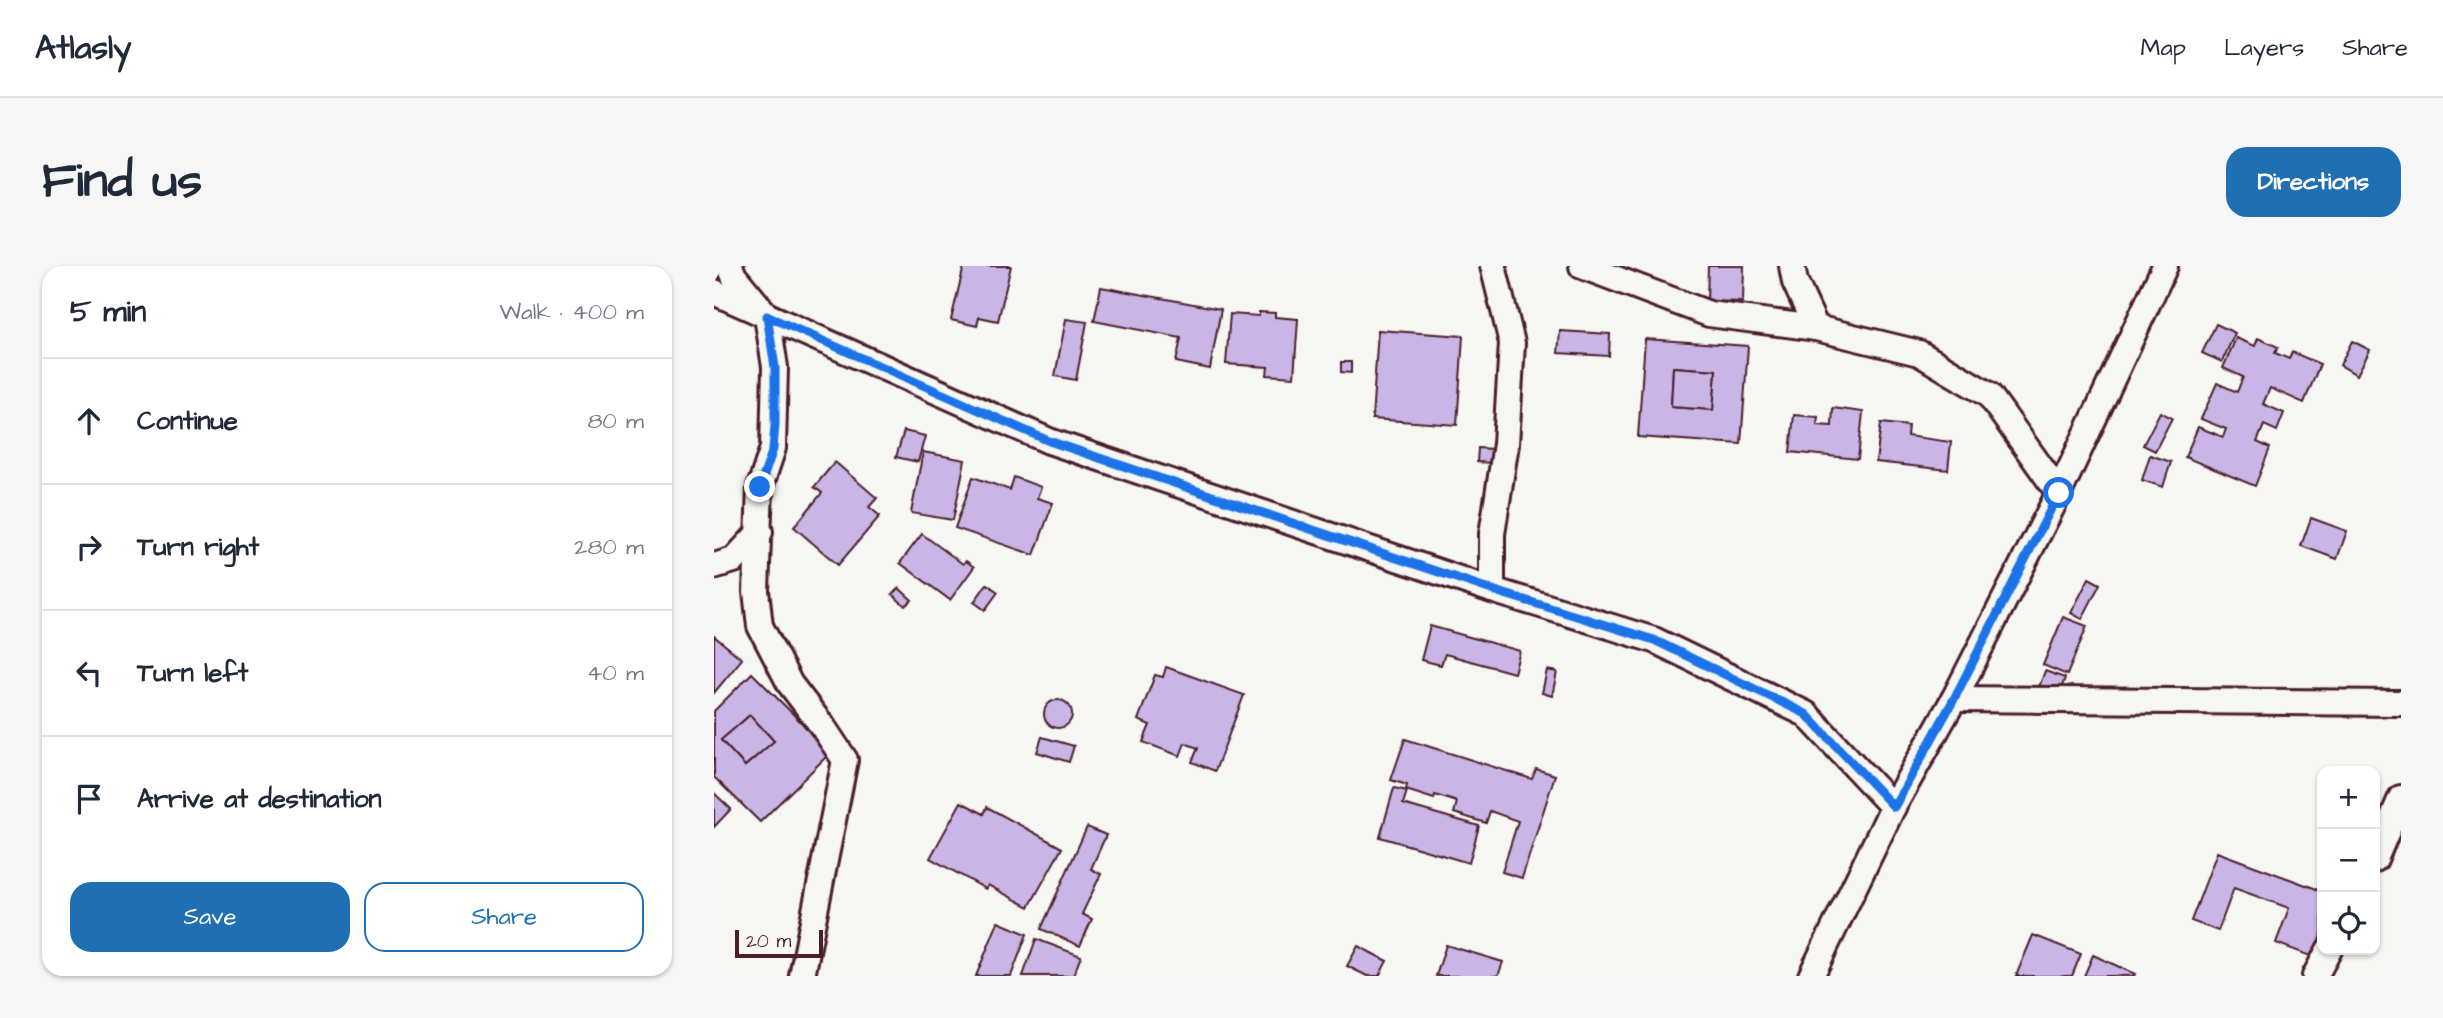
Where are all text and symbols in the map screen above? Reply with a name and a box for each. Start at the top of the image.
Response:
text: Atlasly [35,25,131,71]
text: Map [2141,31,2186,65]
text: Layers [2224,31,2304,65]
text: Share [2342,31,2408,65]
button: Directions [2226,147,2401,217]
text: Find us [42,148,202,216]
text: 5 min [70,291,146,333]
text: Walk · 400 m [499,296,644,328]
icon: ahead [70,402,108,440]
text: Continue [137,403,238,439]
text: 80 m [587,405,644,437]
route end [744,471,775,502]
route start [2043,477,2074,508]
icon: right [70,528,108,566]
text: Turn right [137,529,259,565]
text: 280 m [574,531,644,563]
icon: left [70,654,108,692]
text: Turn left [137,655,248,691]
text: 40 m [587,657,644,689]
map controls [2317,766,2380,955]
button: + [2317,766,2380,829]
icon: arrive [70,780,108,818]
text: Arrive at destination [137,781,382,817]
button: − [2317,829,2380,892]
button: Save [70,882,350,952]
button: Share [364,882,644,952]
button: locate [2317,892,2380,955]
scale bar [735,927,822,959]
text: 20 m [746,928,791,955]

